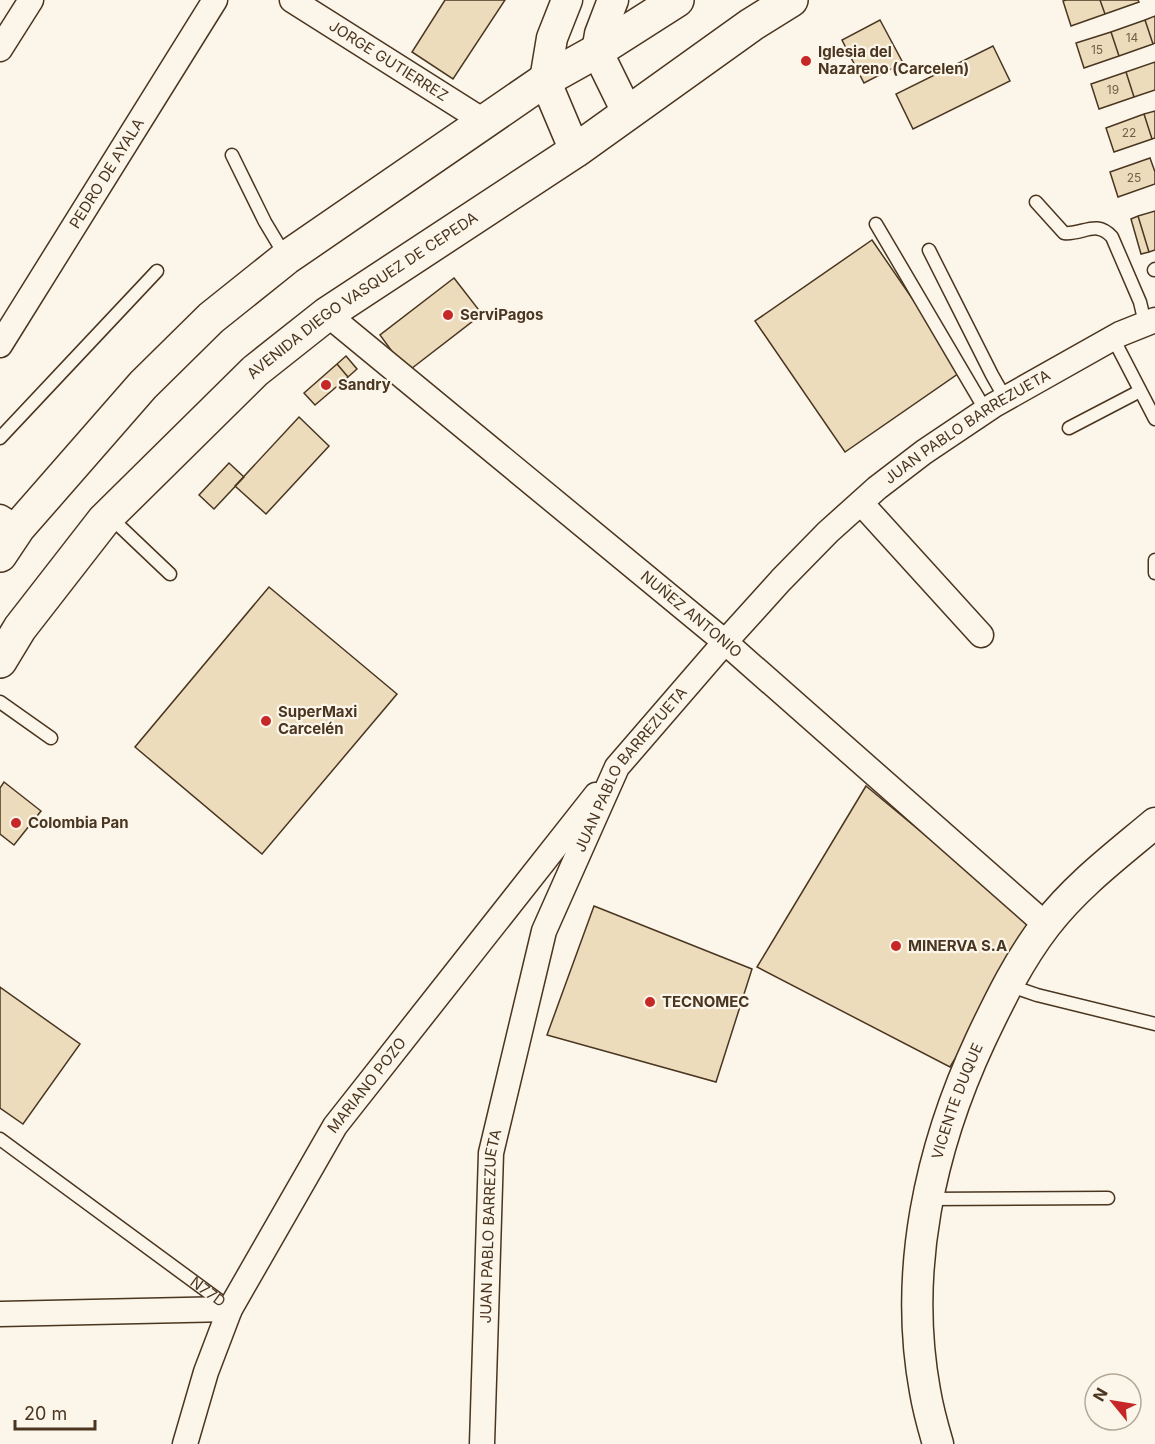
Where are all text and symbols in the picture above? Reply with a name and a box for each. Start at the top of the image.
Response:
street label: JORGE GUTIERREZ [326,16,452,105]
house number: 14 [1126,30,1139,45]
place label: Iglesia del Nazareno (Carcelen) [818,42,969,78]
house number: 15 [1091,42,1103,57]
marker: Iglesia del Nazareno (Carcelen) [799,54,813,68]
house number: 19 [1107,82,1119,97]
street label: PEDRO DE AYALA [65,115,148,232]
house number: 22 [1122,125,1136,140]
house number: 25 [1127,170,1141,185]
street label: AVENIDA DIEGO VASQUEZ DE CEPEDA [243,208,481,383]
place label: ServiPagos [460,305,543,324]
marker: ServiPagos [441,308,455,322]
street label: JUAN PABLO BARREZUETA [880,365,1053,488]
place label: Sandry [338,375,391,394]
marker: Sandry [319,378,333,392]
street label: NUÑEZ ANTONIO [637,566,746,661]
street label: JUAN PABLO BARREZUETA [570,683,691,855]
place label: SuperMaxi Carcelén [278,702,357,738]
marker: SuperMaxi Carcelén [259,714,273,728]
place label: Colombia Pan [28,813,129,832]
marker: Colombia Pan [9,816,23,830]
place label: MINERVA S.A [908,936,1007,955]
marker: MINERVA S.A [889,939,903,953]
place label: TECNOMEC [662,992,749,1011]
marker: TECNOMEC [643,995,657,1009]
street label: MARIANO POZO [323,1034,410,1137]
street label: VICENTE DUQUE [927,1040,987,1161]
street label: JUAN PABLO BARREZUETA [476,1127,505,1324]
street label: N77D [187,1272,230,1311]
north arrow [1083,1372,1143,1432]
text: N [1088,1384,1112,1405]
scale bar [15,1393,94,1431]
text: 20 m [24,1403,67,1424]

